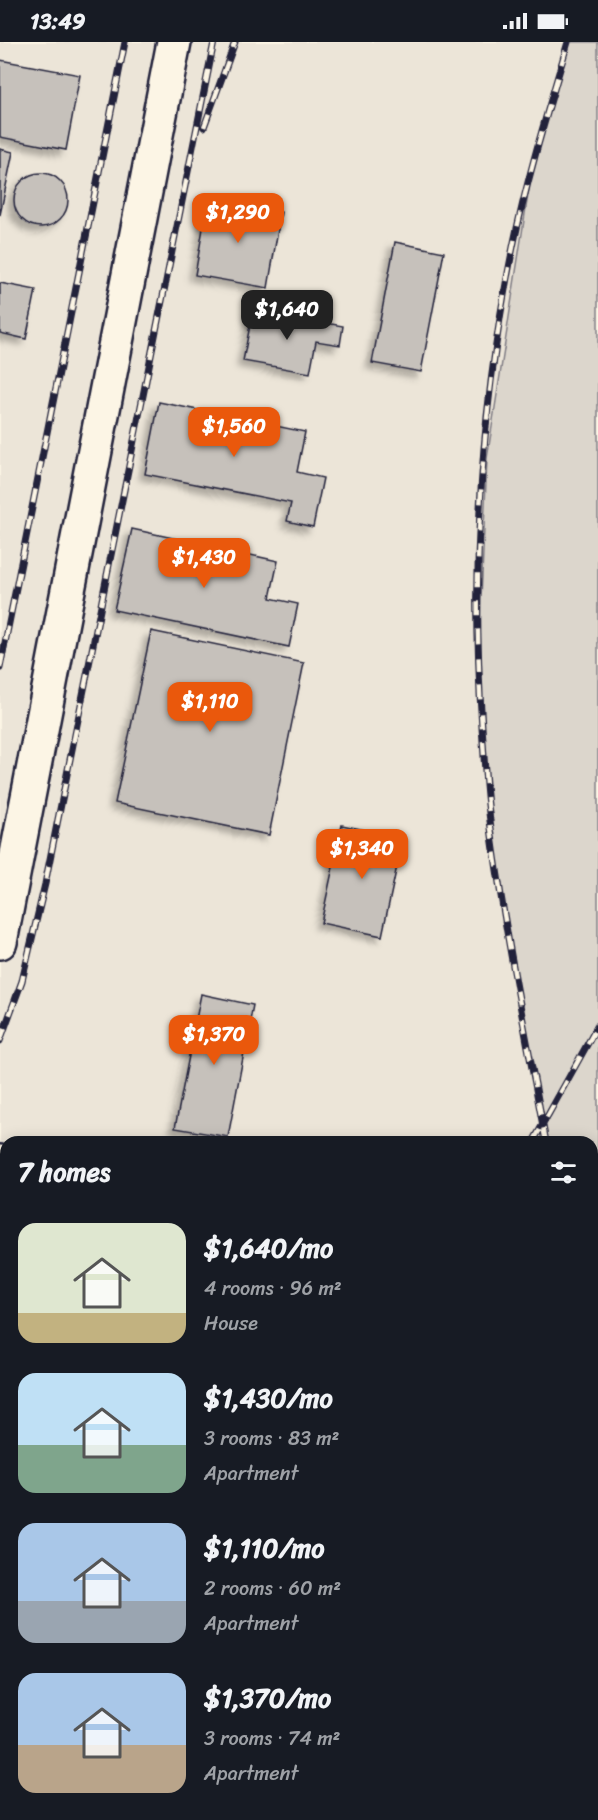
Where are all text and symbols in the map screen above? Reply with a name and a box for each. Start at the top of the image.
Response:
text: 13:49 [30,2,85,41]
pin: $1,290 [189,193,287,244]
text: $1,290 [206,195,270,230]
pin: $1,640 [238,290,336,341]
text: $1,640 [255,292,319,327]
pin: $1,560 [185,407,283,458]
text: $1,560 [202,409,266,444]
pin: $1,430 [155,538,253,589]
text: $1,430 [172,540,236,575]
pin: $1,110 [161,682,259,733]
text: $1,110 [181,684,239,719]
pin: $1,340 [313,829,411,880]
text: $1,340 [330,831,394,866]
pin: $1,370 [165,1015,263,1066]
text: $1,370 [183,1017,245,1052]
text: 7 homes [18,1149,110,1195]
icon: filters [547,1156,580,1189]
text: $1,640/mo [204,1225,333,1271]
icon: home [66,1247,138,1319]
text: 4 rooms · 96 m² [204,1271,342,1306]
text: House [204,1306,258,1341]
text: $1,430/mo [204,1375,333,1421]
icon: home [66,1397,138,1469]
text: 3 rooms · 83 m² [204,1421,339,1456]
text: Apartment [204,1456,298,1491]
text: $1,110/mo [204,1525,324,1571]
icon: home [66,1547,138,1619]
text: 2 rooms · 60 m² [204,1571,341,1606]
text: Apartment [204,1606,298,1641]
text: $1,370/mo [204,1675,331,1721]
icon: home [66,1697,138,1769]
text: 3 rooms · 74 m² [204,1721,340,1756]
text: Apartment [204,1756,298,1791]

